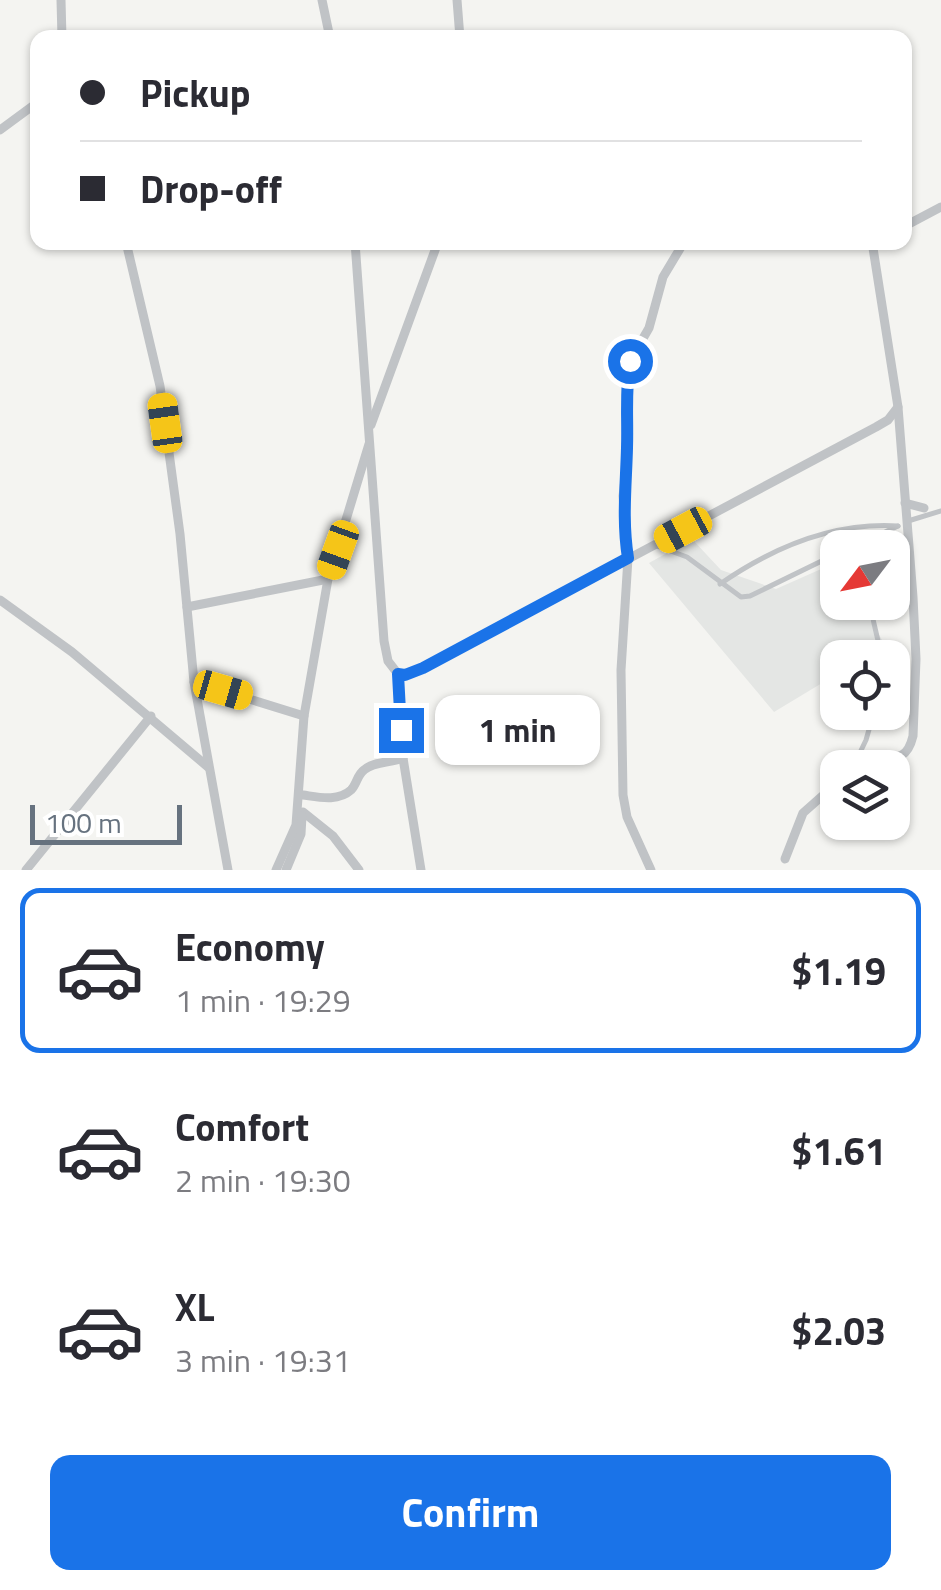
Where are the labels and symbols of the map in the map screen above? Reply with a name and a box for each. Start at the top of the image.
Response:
route start [608,339,653,384]
car [146,391,184,455]
car [649,503,717,557]
car [314,517,362,583]
north arrow [820,530,910,620]
car [190,667,256,713]
callout: 1 min [436,695,601,765]
route end [379,708,424,753]
scale bar [30,800,182,844]

